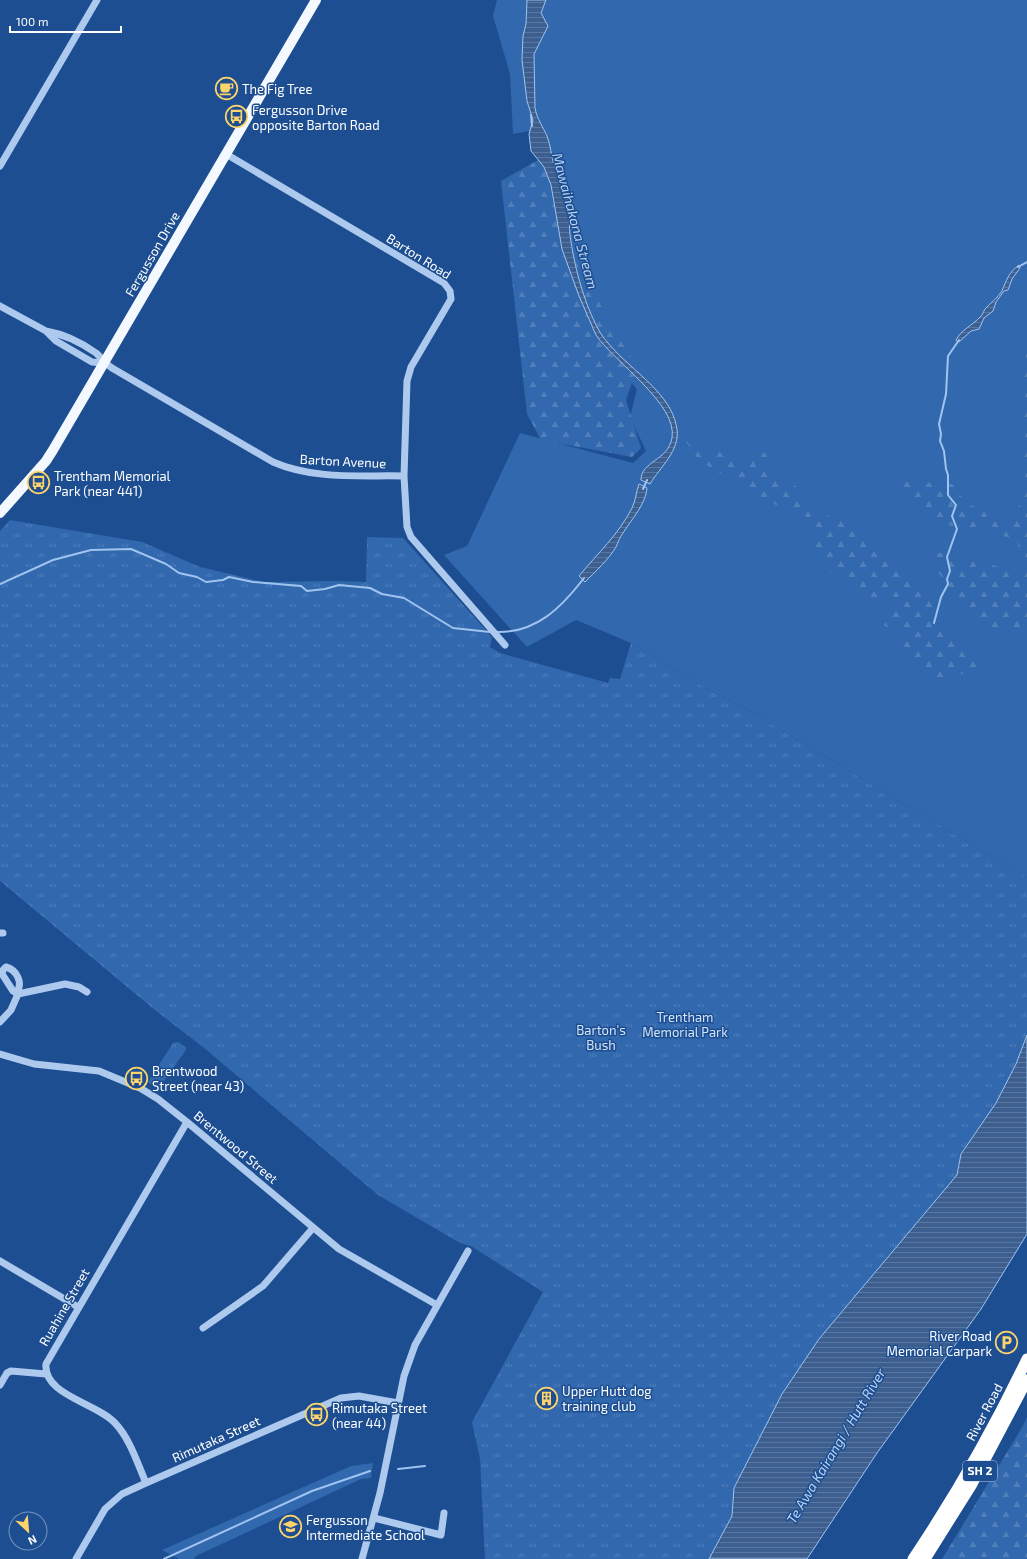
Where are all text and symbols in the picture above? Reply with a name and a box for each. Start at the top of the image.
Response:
scale bar [10,8,121,34]
text: 100 m [16,14,48,28]
cafe icon: The Fig Tree [214,76,240,102]
place label: The Fig Tree [242,81,312,97]
place label: Fergusson Drive opposite Barton Road [252,102,380,133]
bus stop icon: Fergusson Drive opposite Barton Road [224,104,250,130]
water label: Mawaihakona Stream [549,151,602,291]
street label: Fergusson Drive [121,209,183,299]
street label: Barton Road [384,230,454,282]
street label: Barton Avenue [299,451,387,471]
place label: Trentham Memorial Park (near 441) [54,468,171,499]
bus stop icon: Trentham Memorial Park (near 441) [26,470,52,496]
park label: Trentham Memorial Park [642,1009,728,1040]
park label: Barton's Bush [576,1022,626,1053]
place label: Brentwood Street (near 43) [152,1063,244,1094]
bus stop icon: Brentwood Street (near 43) [123,1065,149,1091]
street label: Brentwood Street [191,1107,281,1187]
street label: Ruahine Street [35,1265,93,1349]
place label: River Road Memorial Carpark [887,1328,992,1359]
parking icon: River Road Memorial Carpark [994,1330,1020,1356]
water label: Te Awa Kairangi / Hutt River [782,1365,889,1526]
street label: River Road [962,1381,1006,1443]
place label: Upper Hutt dog training club [562,1383,652,1414]
building icon: Upper Hutt dog training club [533,1385,559,1411]
place label: Rimutaka Street (near 44) [332,1400,427,1431]
bus stop icon: Rimutaka Street (near 44) [303,1402,329,1428]
street label: Rimutaka Street [169,1412,263,1466]
road number: SH 2 [963,1461,997,1481]
north arrow [8,1511,48,1551]
place label: Fergusson Intermediate School [306,1512,425,1543]
school or university icon: Fergusson Intermediate School [277,1514,303,1540]
text: N [26,1533,39,1548]

